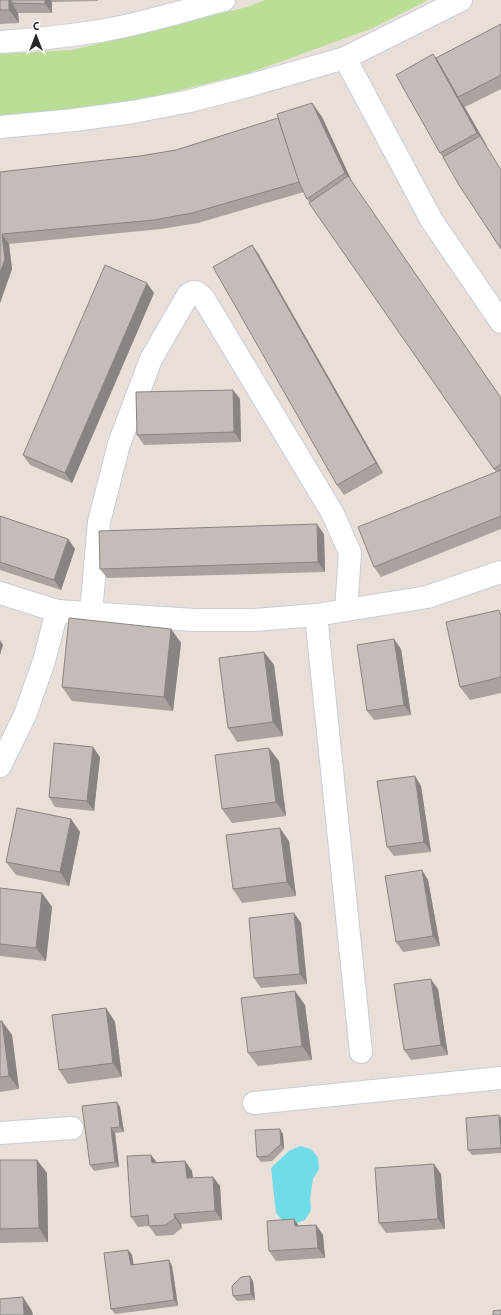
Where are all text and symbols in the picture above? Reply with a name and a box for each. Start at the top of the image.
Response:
north arrow [16,16,56,56]
text: С [33,19,39,33]

